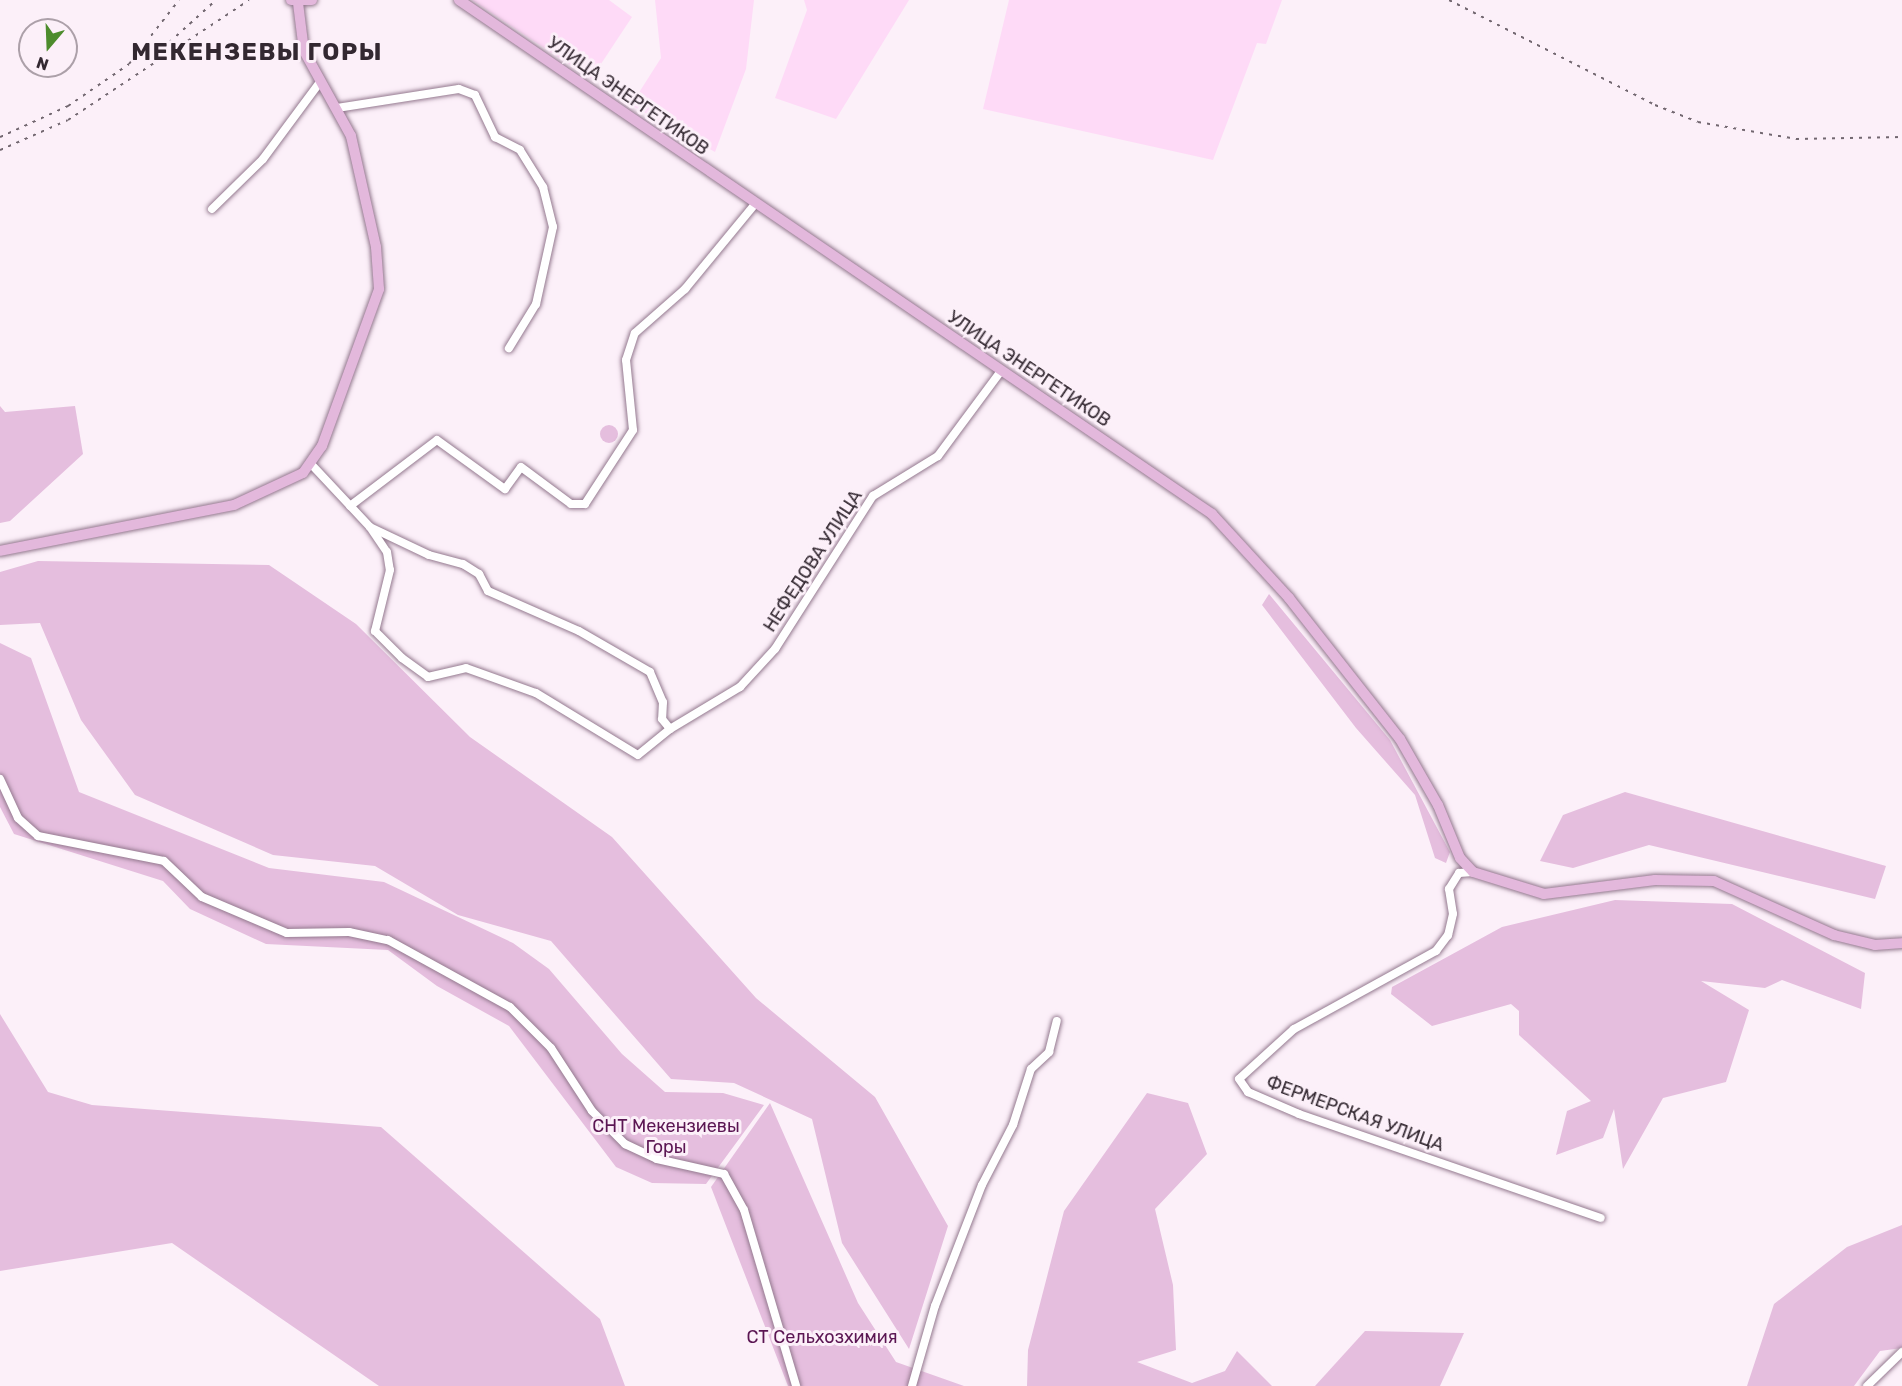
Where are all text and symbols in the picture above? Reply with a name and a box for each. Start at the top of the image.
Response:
north arrow [18,18,78,78]
street label: УЛИЦА ЭНЕРГЕТИКОВ [543,32,713,160]
district label: МЕКЕНЗЕВЫ ГОРЫ [131,39,383,67]
text: N [34,53,51,74]
street label: УЛИЦА ЭНЕРГЕТИКОВ [943,306,1115,432]
street label: НЕФЕДОВА УЛИЦА [759,486,867,636]
street label: ФЕРМЕРСКАЯ УЛИЦА [1263,1072,1447,1156]
park label: СНТ Мекензиевы Горы [592,1116,740,1158]
park label: СТ Сельхозхимия [746,1326,898,1348]

